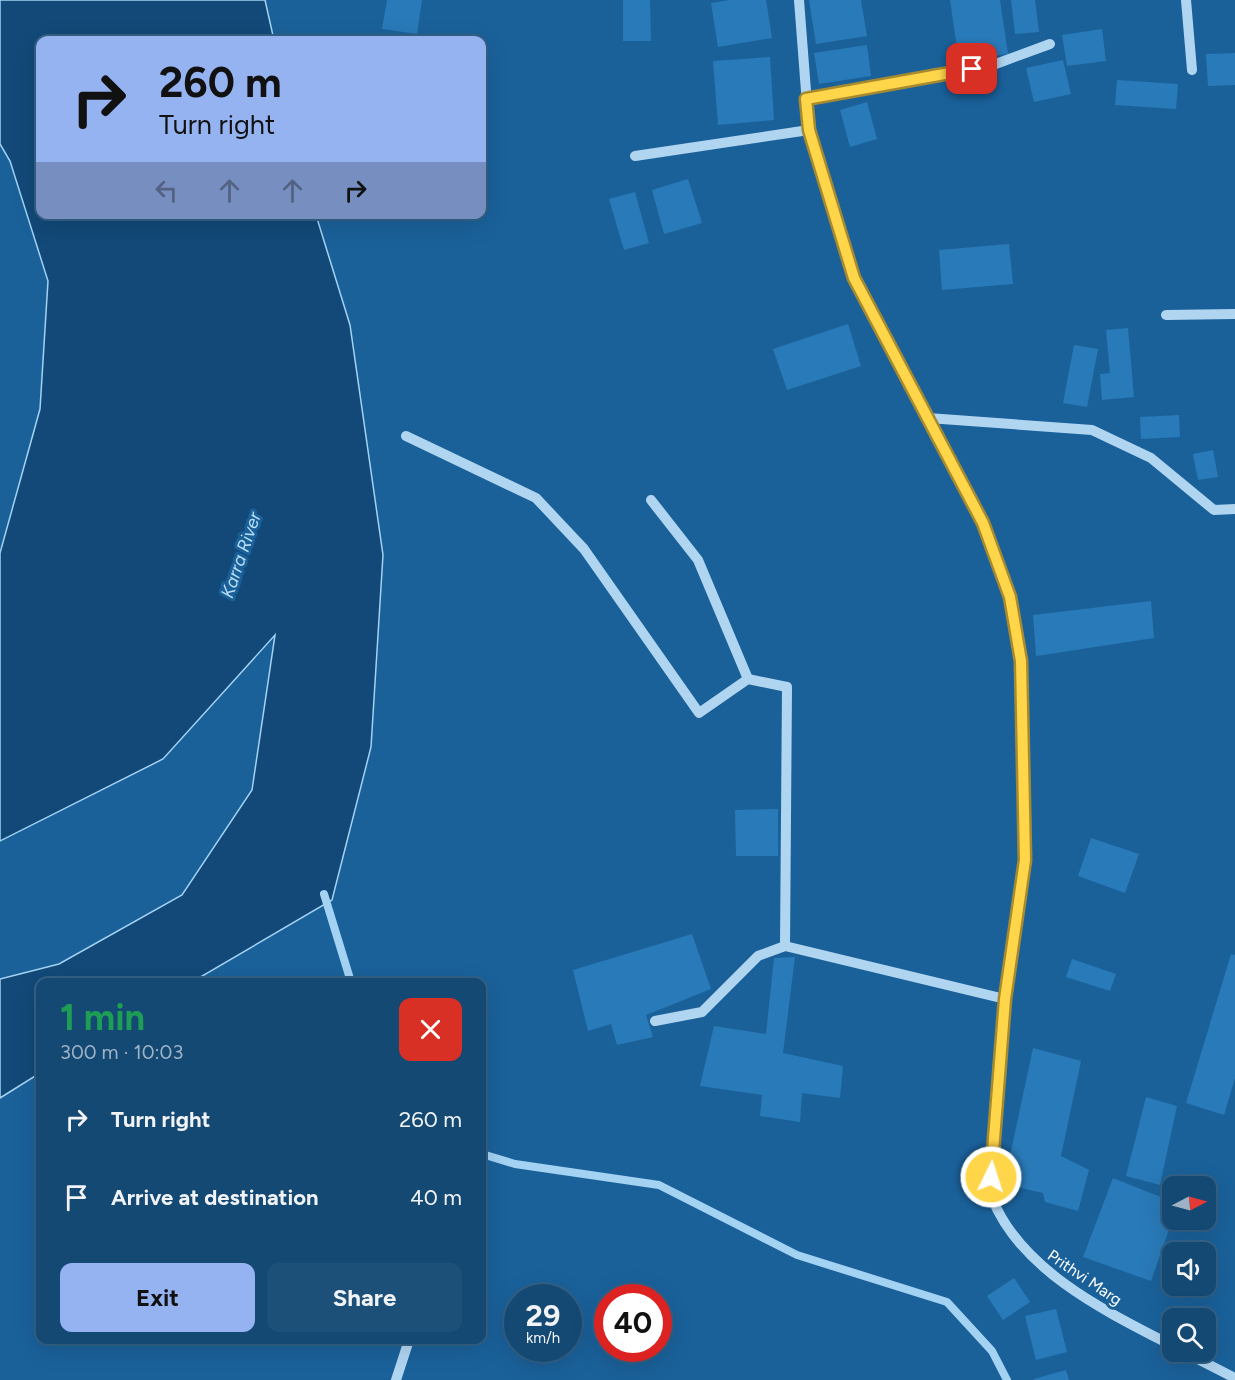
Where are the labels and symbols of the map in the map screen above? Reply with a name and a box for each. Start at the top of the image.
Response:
pin [946,43,997,94]
water label: Karra River [216,508,266,601]
position arrow [959,1145,1023,1209]
north arrow [1162,1176,1216,1230]
street label: Prithvi Marg [1044,1246,1126,1309]
speed limit sign: 40 [594,1284,672,1362]

